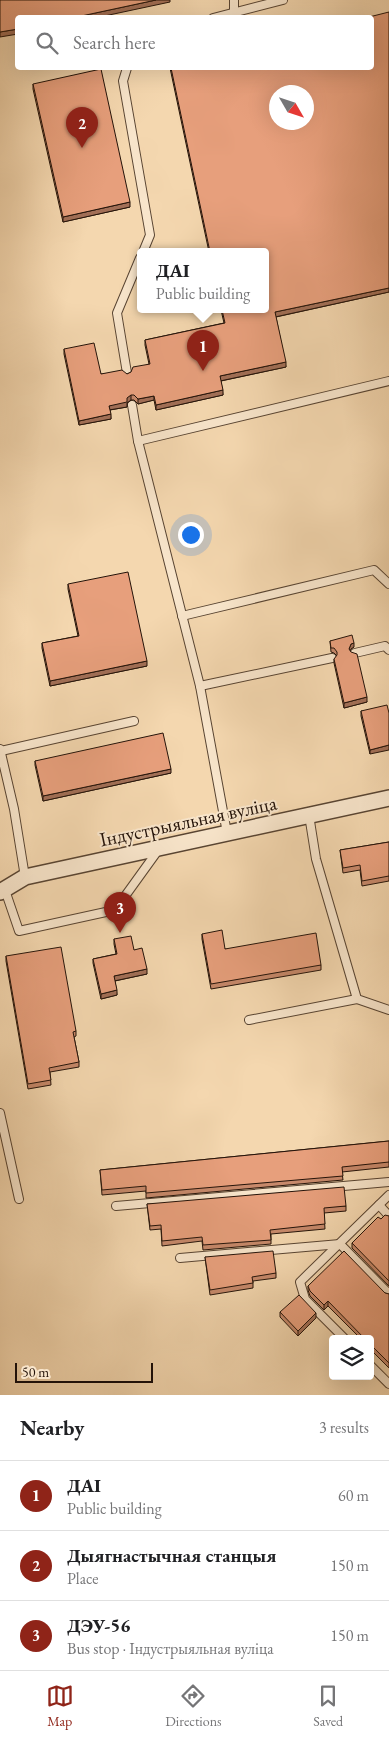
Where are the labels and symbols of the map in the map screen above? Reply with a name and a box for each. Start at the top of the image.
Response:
north arrow [269,85,314,130]
pin: 2 [66,107,98,148]
pin: 1 [187,330,219,371]
your location [178,522,204,548]
street label: Індустрыяльная вуліца [97,790,279,852]
pin: 3 [104,892,136,933]
scale bar [15,1360,152,1383]

